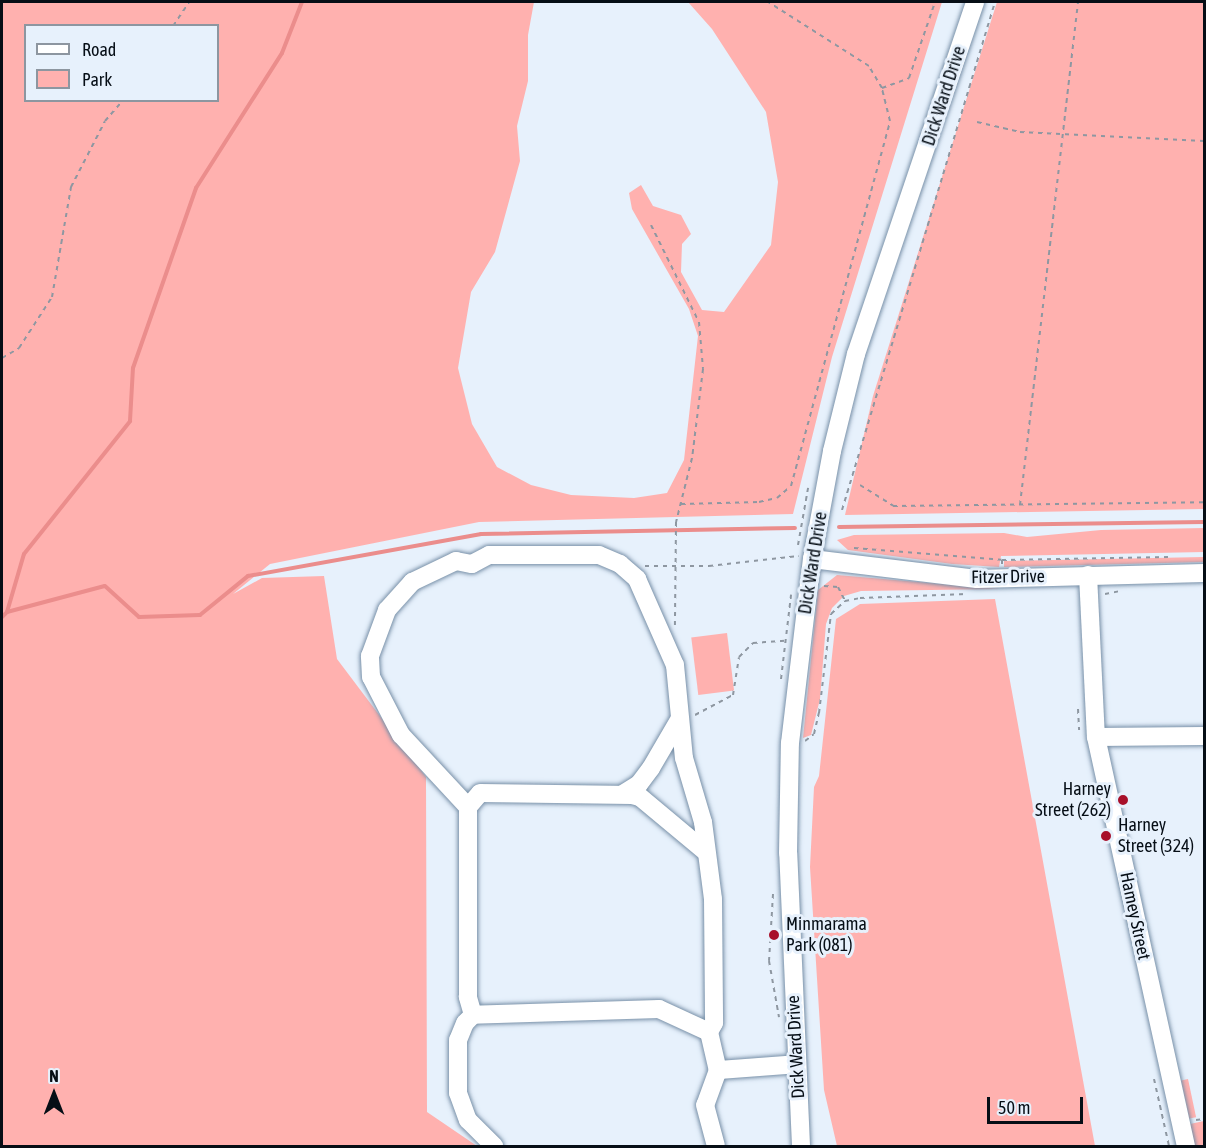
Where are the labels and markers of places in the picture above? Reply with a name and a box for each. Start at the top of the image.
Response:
place label: Harney Street (262) [1035,779,1111,822]
marker: Harney Street (262) [1116,793,1130,807]
place label: Harney Street (324) [1118,815,1194,858]
marker: Harney Street (324) [1099,829,1113,843]
place label: Minmarama Park (081) [786,914,867,956]
marker: Minmarama Park (081) [767,928,781,942]

